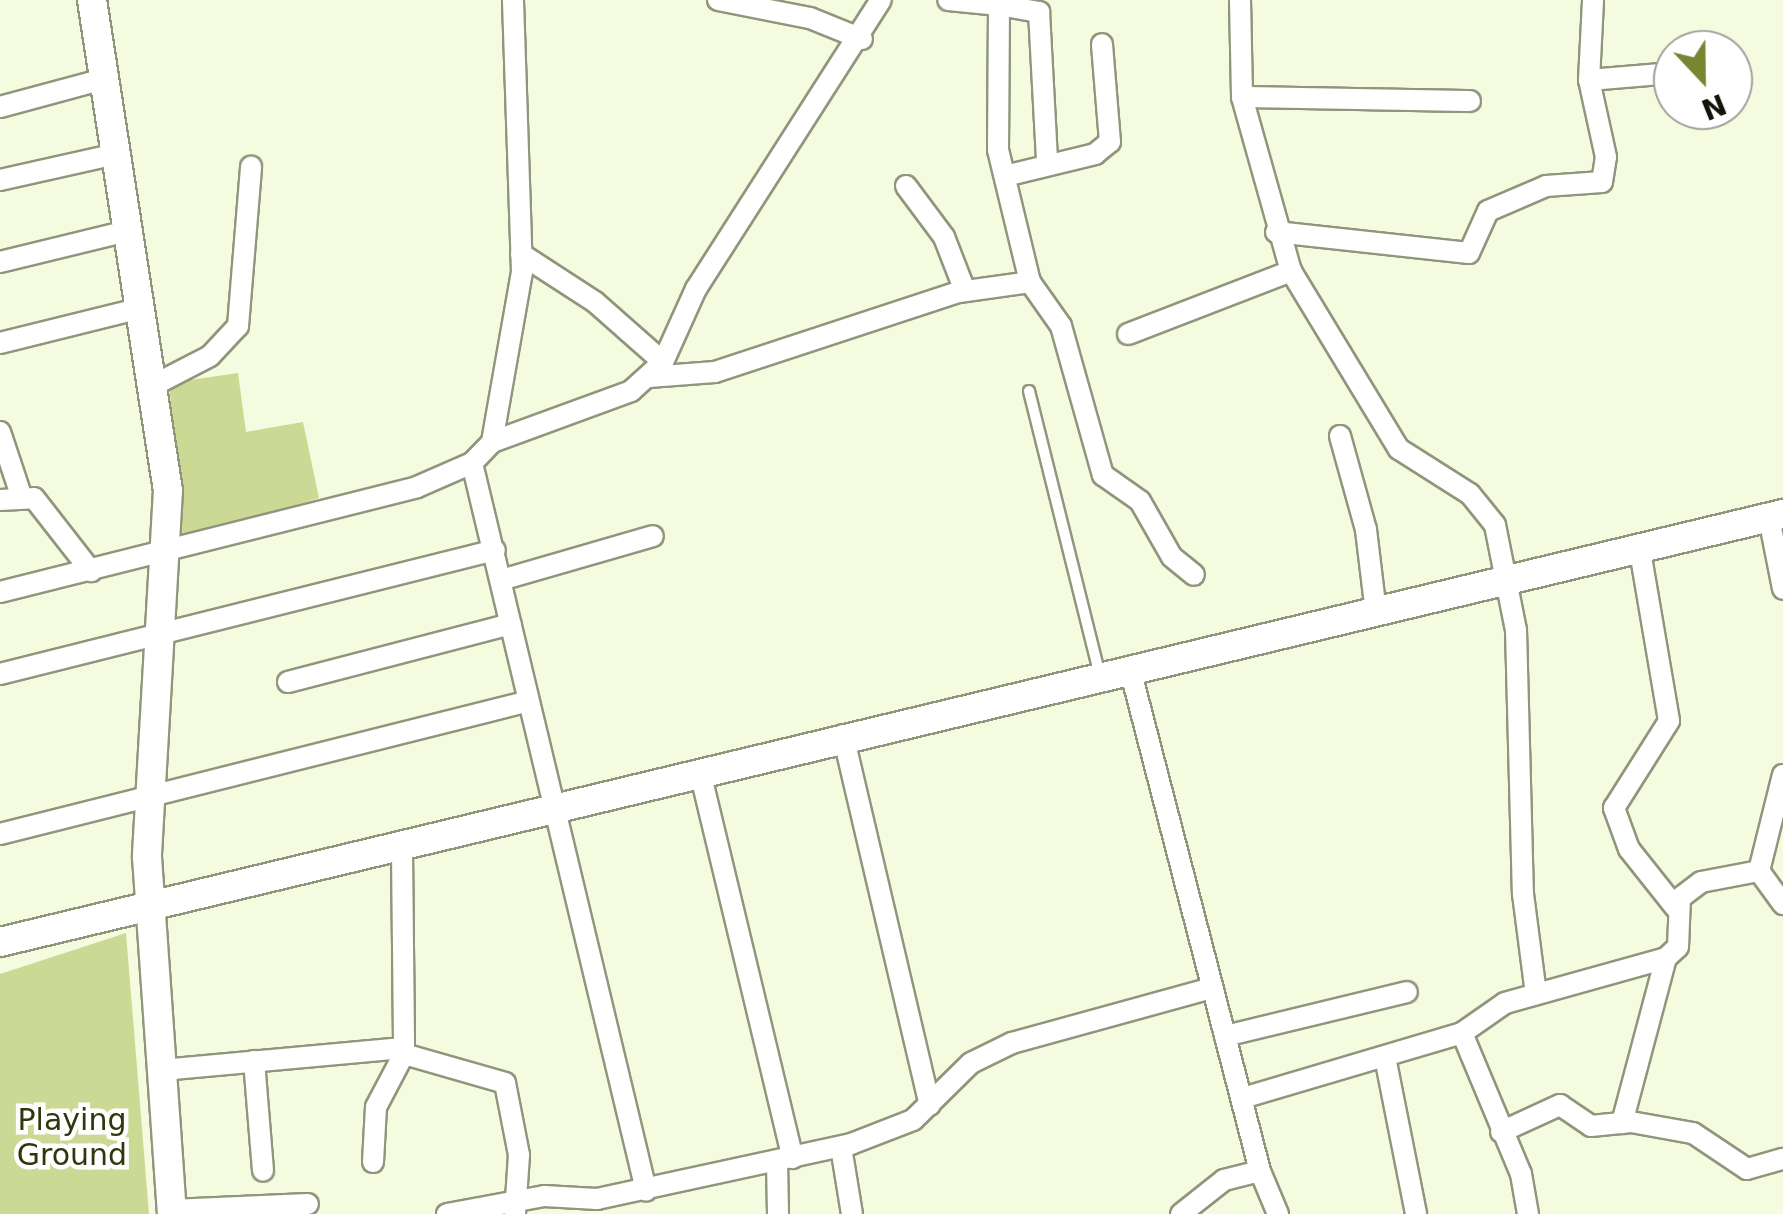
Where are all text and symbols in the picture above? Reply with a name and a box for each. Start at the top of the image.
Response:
north arrow [1653,30,1753,130]
text: N [1697,87,1731,126]
park label: Playing Ground [17,1102,127,1172]

